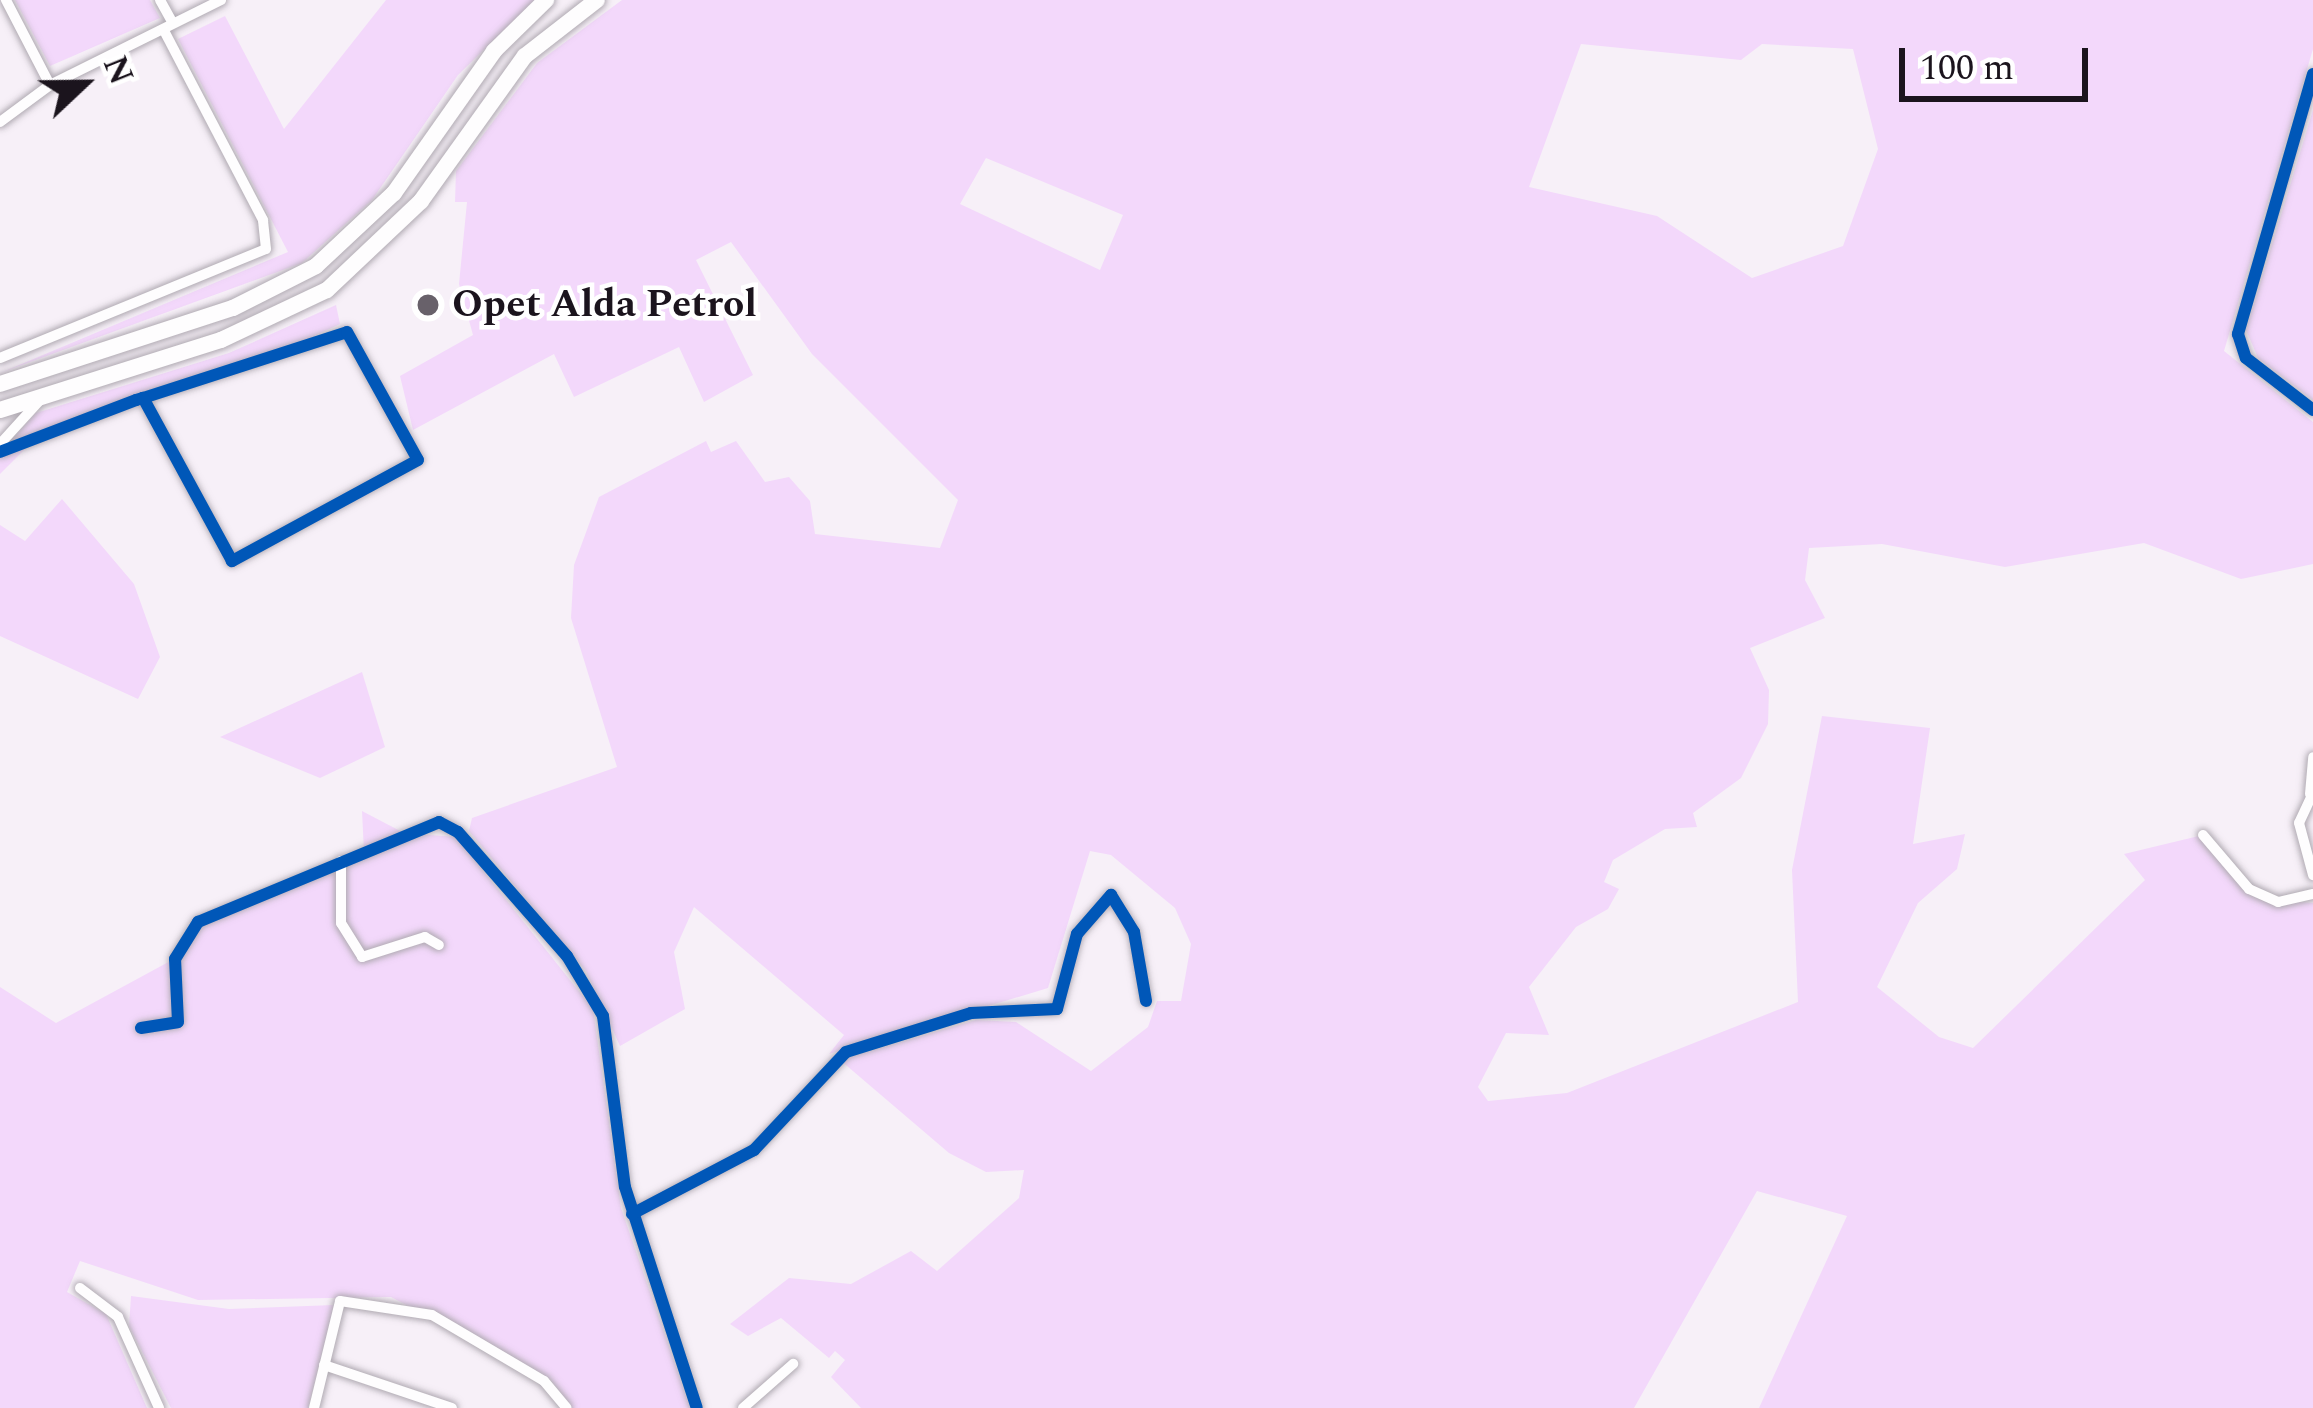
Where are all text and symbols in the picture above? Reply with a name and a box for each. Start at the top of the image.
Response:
north arrow [24,24,144,144]
scale bar [1905,24,2094,98]
text: 100 m [1920,41,2014,96]
text: N [89,49,146,92]
place label: Opet Alda Petrol [452,282,757,328]
marker: Opet Alda Petrol [415,292,441,318]

